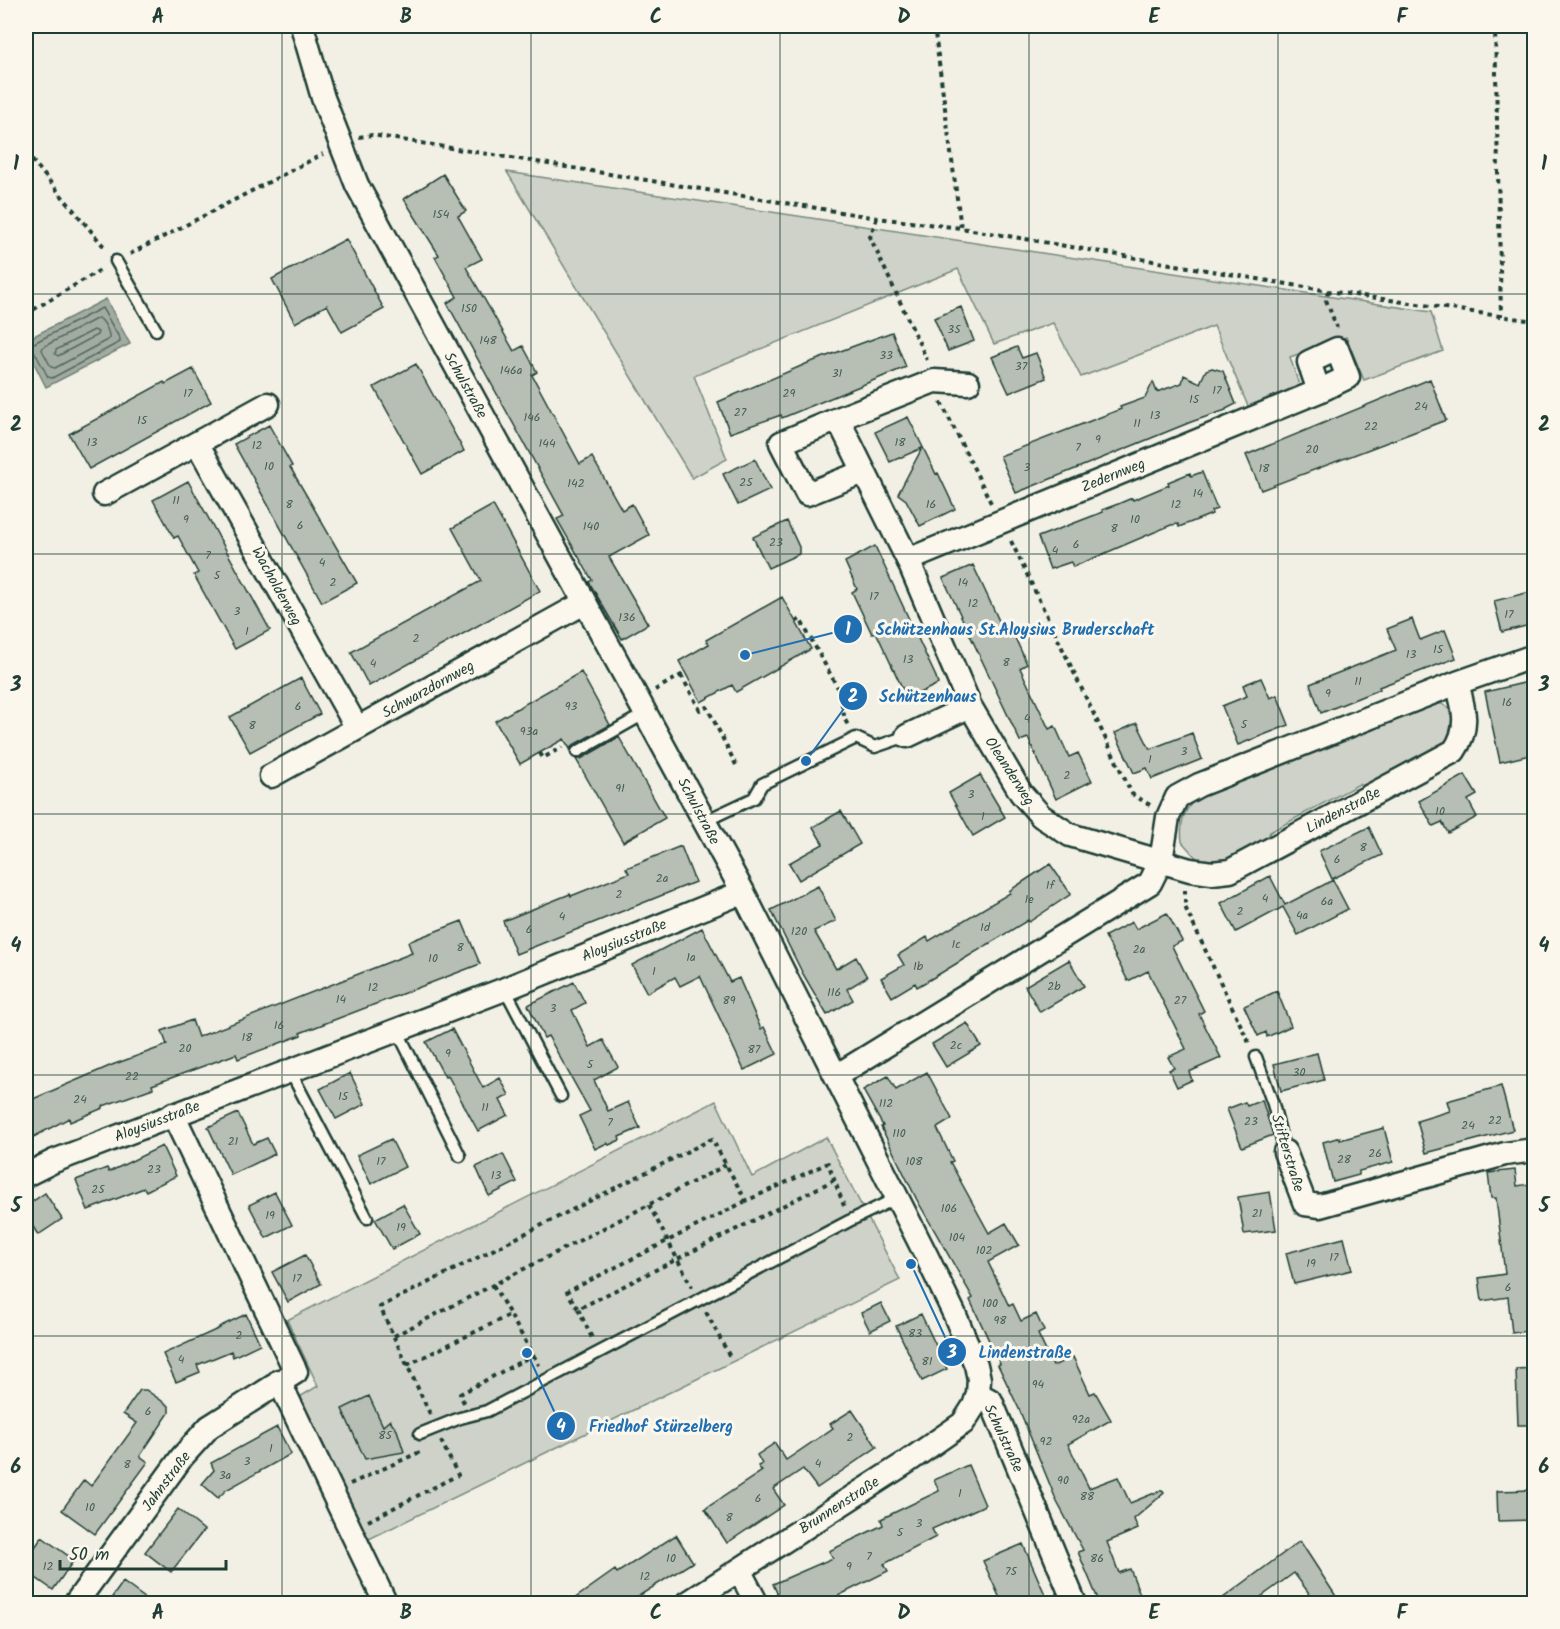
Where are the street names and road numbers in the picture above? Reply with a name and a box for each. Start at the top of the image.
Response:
street label: Schulstraße [437,348,494,424]
street label: Zedernweg [1078,452,1149,500]
street label: Wacholderweg [245,543,308,630]
street label: Schwarzdornweg [378,655,479,725]
street label: Oleanderweg [978,732,1040,811]
street label: Schulstraße [670,773,726,850]
street label: Lindenstraße [1302,781,1385,841]
street label: Aloysiusstraße [578,913,671,969]
street label: Aloysiusstraße [111,1095,204,1149]
street label: Stifterstraße [1264,1111,1310,1195]
street label: Schulstraße [977,1400,1030,1477]
street label: Jahnstraße [136,1446,198,1517]
street label: Brunnenstraße [794,1471,885,1541]

